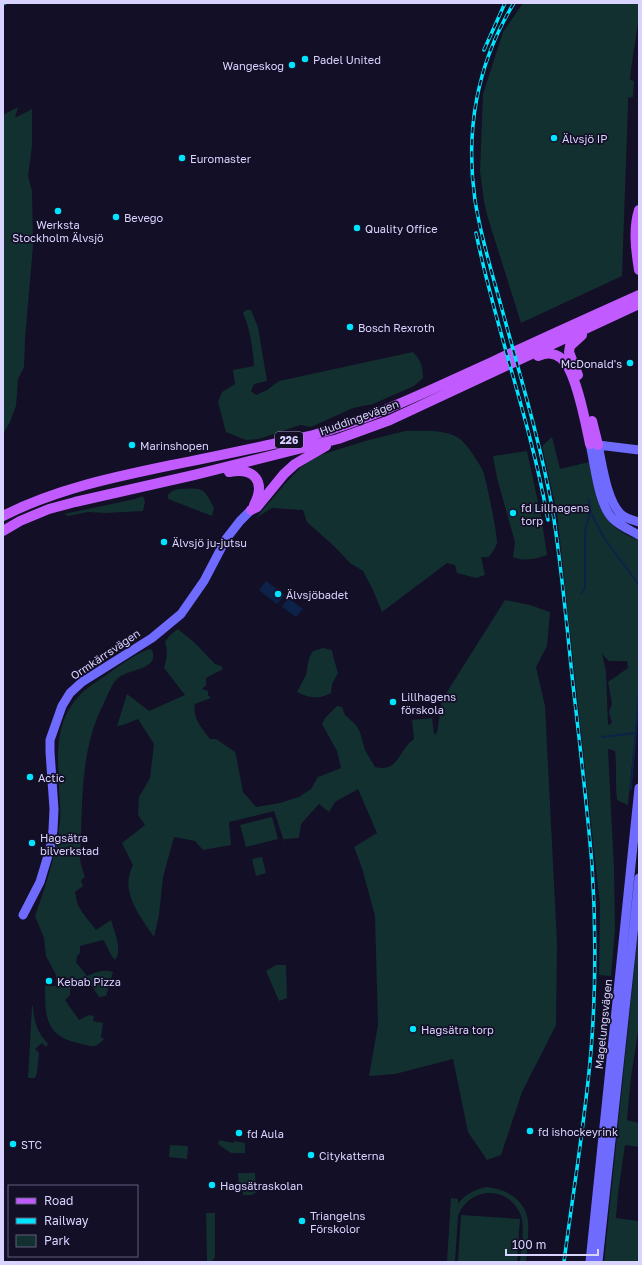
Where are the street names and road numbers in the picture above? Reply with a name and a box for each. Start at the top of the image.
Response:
street label: Huddingevägen [318,397,400,437]
road number: 226 [275,432,303,448]
street label: Ormkärrsvägen [68,626,142,682]
street label: Magelungsvägen [592,978,614,1070]

